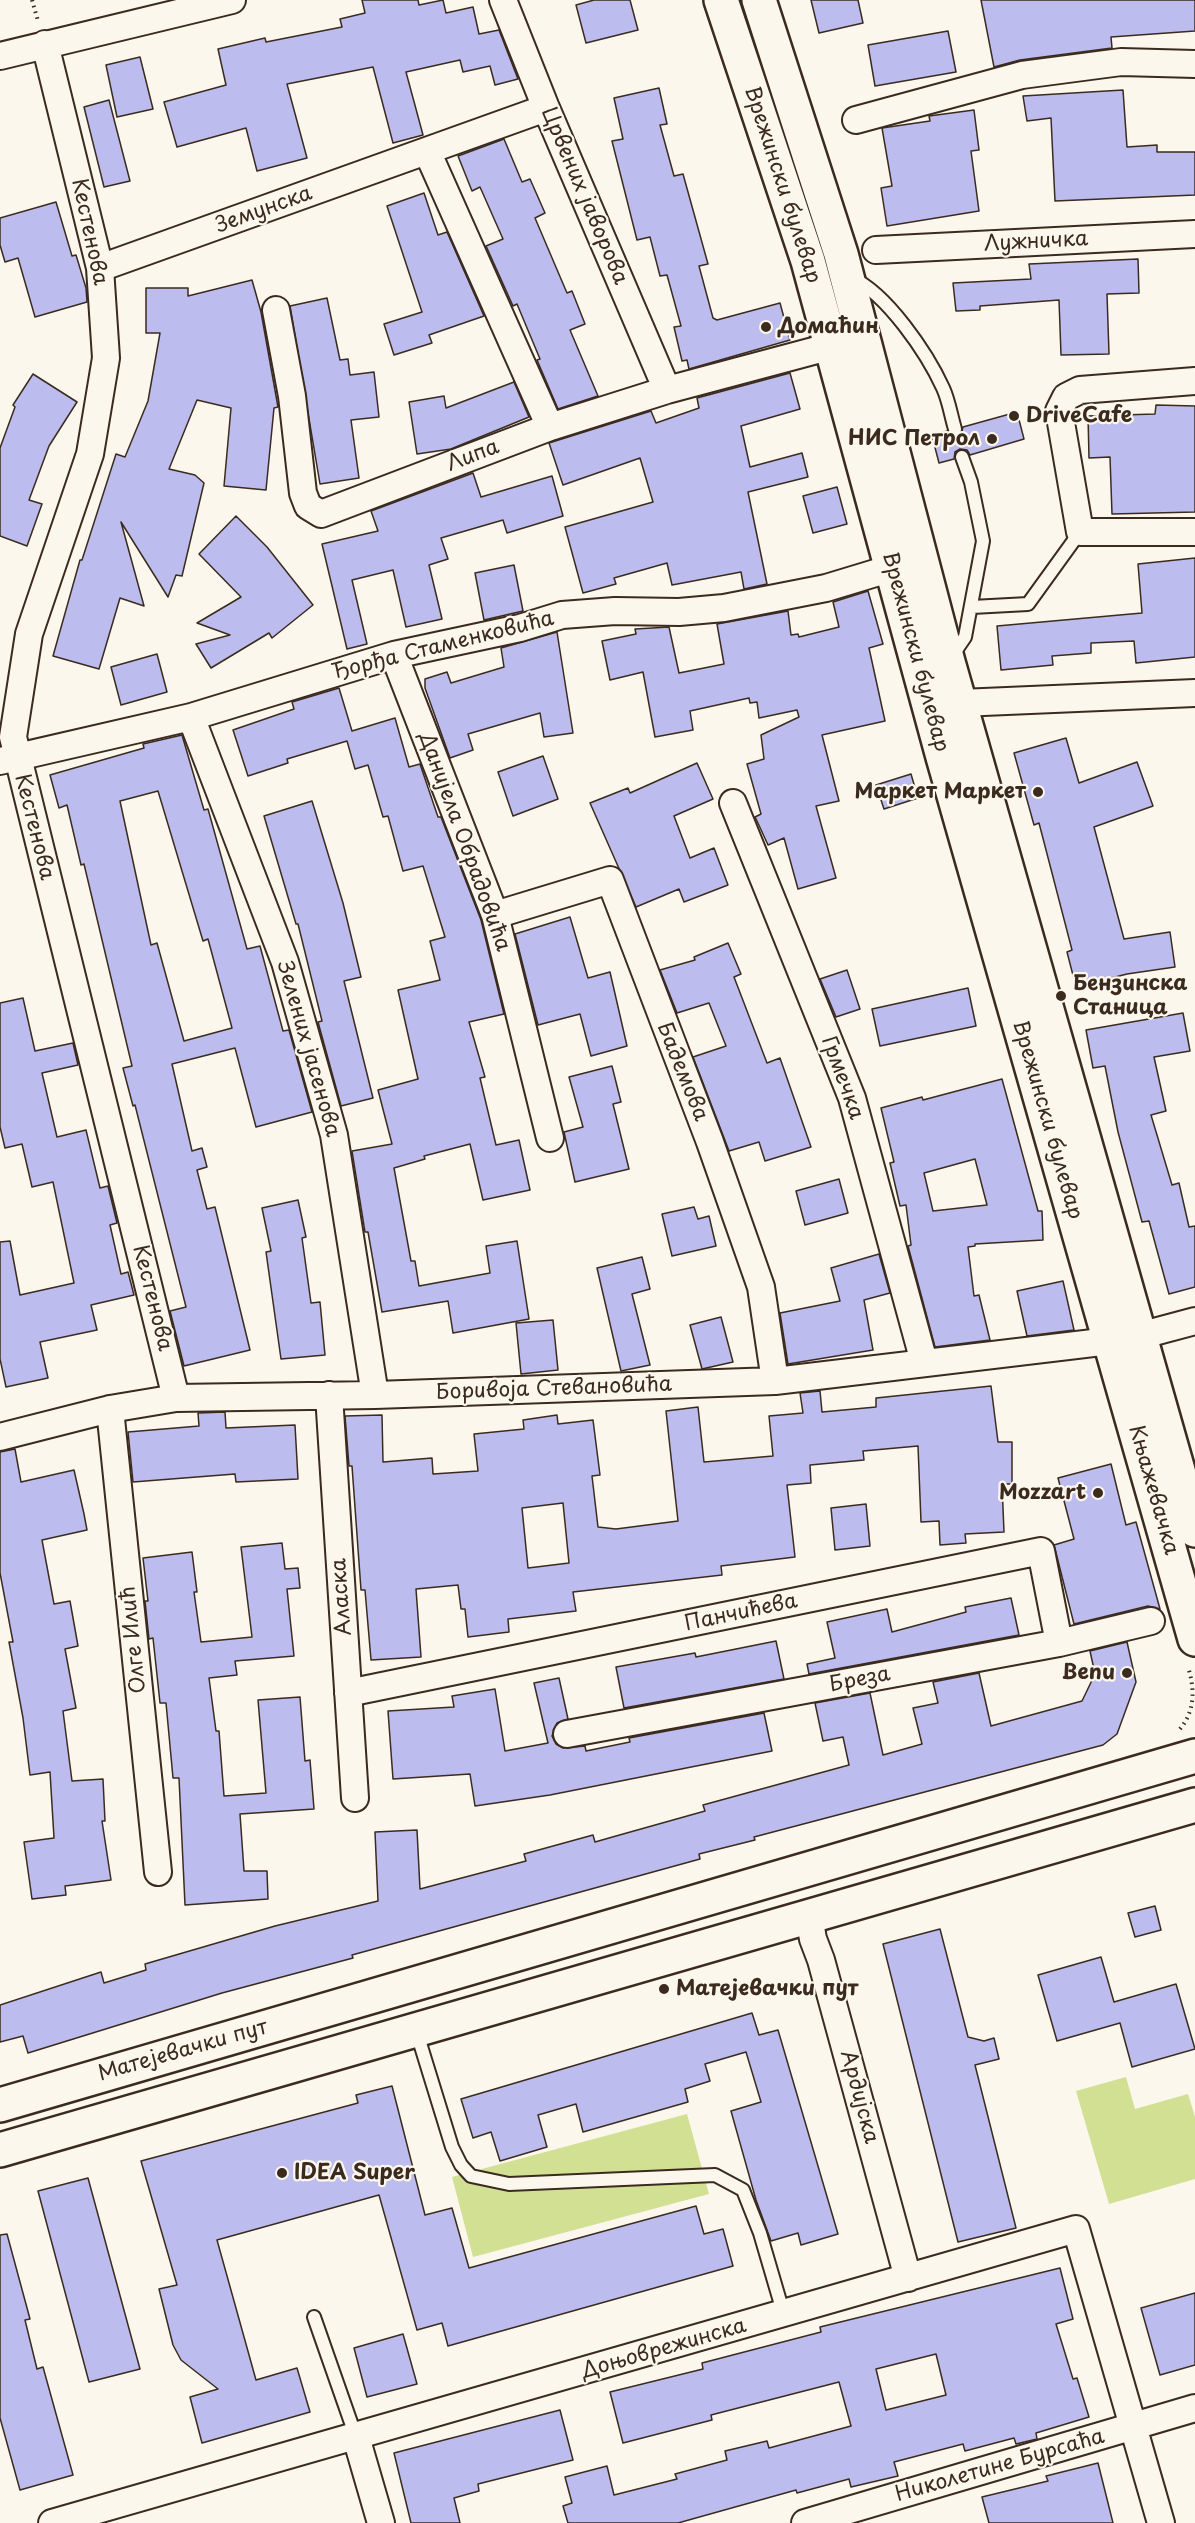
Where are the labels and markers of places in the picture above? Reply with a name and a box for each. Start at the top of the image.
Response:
place label: Домаћин [778,314,879,340]
marker: Домаћин [759,320,773,334]
place label: DriveCafe [1026,403,1132,429]
marker: DriveCafe [1007,409,1021,423]
place label: НИС Петрол [848,426,980,452]
marker: НИС Петрол [985,432,999,446]
place label: Маркет Маркет [855,779,1026,805]
marker: Маркет Маркет [1031,785,1045,799]
place label: Бензинска Станица [1073,971,1187,1021]
marker: Бензинска Станица [1054,989,1068,1003]
place label: Mozzart [999,1480,1086,1506]
marker: Mozzart [1091,1486,1105,1500]
place label: Benu [1062,1660,1115,1686]
marker: Benu [1120,1666,1134,1680]
place label: Матејевачки пут [676,1976,858,2002]
marker: Матејевачки пут [657,1982,671,1996]
place label: IDEA Super [294,2160,415,2186]
marker: IDEA Super [275,2166,289,2180]

